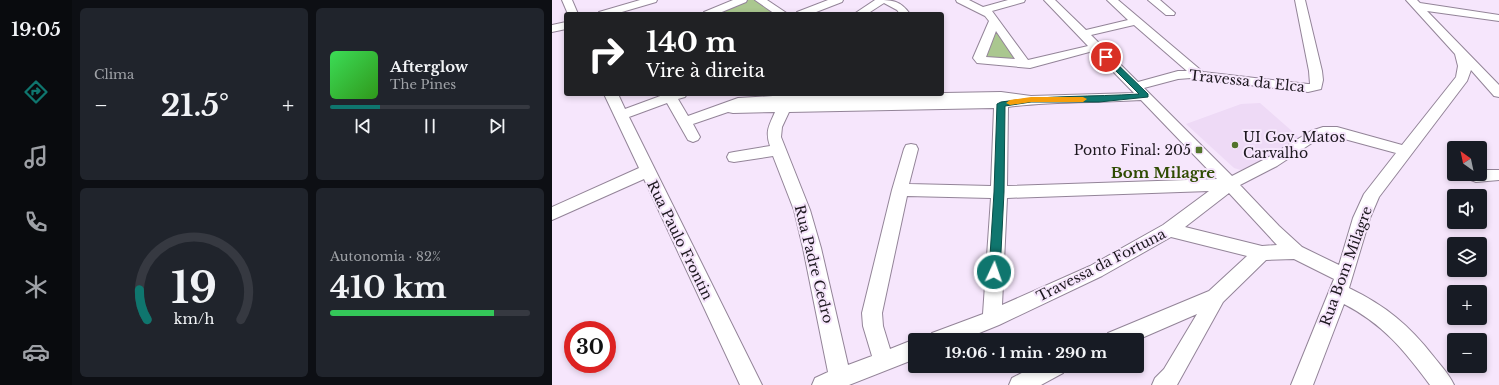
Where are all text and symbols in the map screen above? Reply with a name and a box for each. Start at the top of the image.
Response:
text: 19:05 [11,19,61,41]
text: 140 m [646,25,736,60]
icon: right [580,28,632,80]
pin [1089,40,1123,74]
icon: arrive [1095,46,1117,68]
text: Afterglow [390,57,468,76]
text: Vire à direita [646,60,765,82]
text: Clima [94,66,134,83]
street label: Travessa da Elca [1188,66,1306,96]
text: The Pines [390,76,456,93]
icon: directions [22,78,50,106]
text: 21.5° [161,87,229,124]
text: − [94,92,108,119]
text: + [282,92,294,119]
icon: previous [352,115,374,137]
icon: pause [419,115,441,137]
icon: next [486,115,508,137]
place label: UI Gov. Matos Carvalho [1243,128,1345,162]
marker: UI Gov. Matos Carvalho [1230,140,1240,150]
place label: Ponto Final: 205 [1074,141,1191,159]
north arrow [1447,141,1487,181]
map controls [1447,141,1487,373]
icon: music [22,143,50,171]
marker: Ponto Final: 205 [1194,145,1204,155]
district label: Bom Milagre [1111,163,1215,182]
street label: Rua Paulo Frontin [643,177,717,303]
button: sound [1447,189,1487,229]
street label: Rua Padre Cedro [791,203,837,325]
street label: Rua Bom Milagre [1316,204,1376,328]
icon: phone [22,208,50,236]
street label: Travessa da Fortuna [1033,224,1169,305]
button: layers [1447,237,1487,277]
text: Autonomia · 82% [330,248,441,265]
position arrow [973,251,1015,293]
text: 19 [171,263,217,314]
text: 410 km [330,269,447,306]
icon: climate [22,273,50,301]
button: + [1447,285,1487,325]
text: km/h [174,310,214,328]
speed limit sign: 30 [564,321,616,373]
button: − [1447,333,1487,373]
icon: car [22,338,50,366]
text: 19:06 · 1 min · 290 m [945,343,1107,362]

